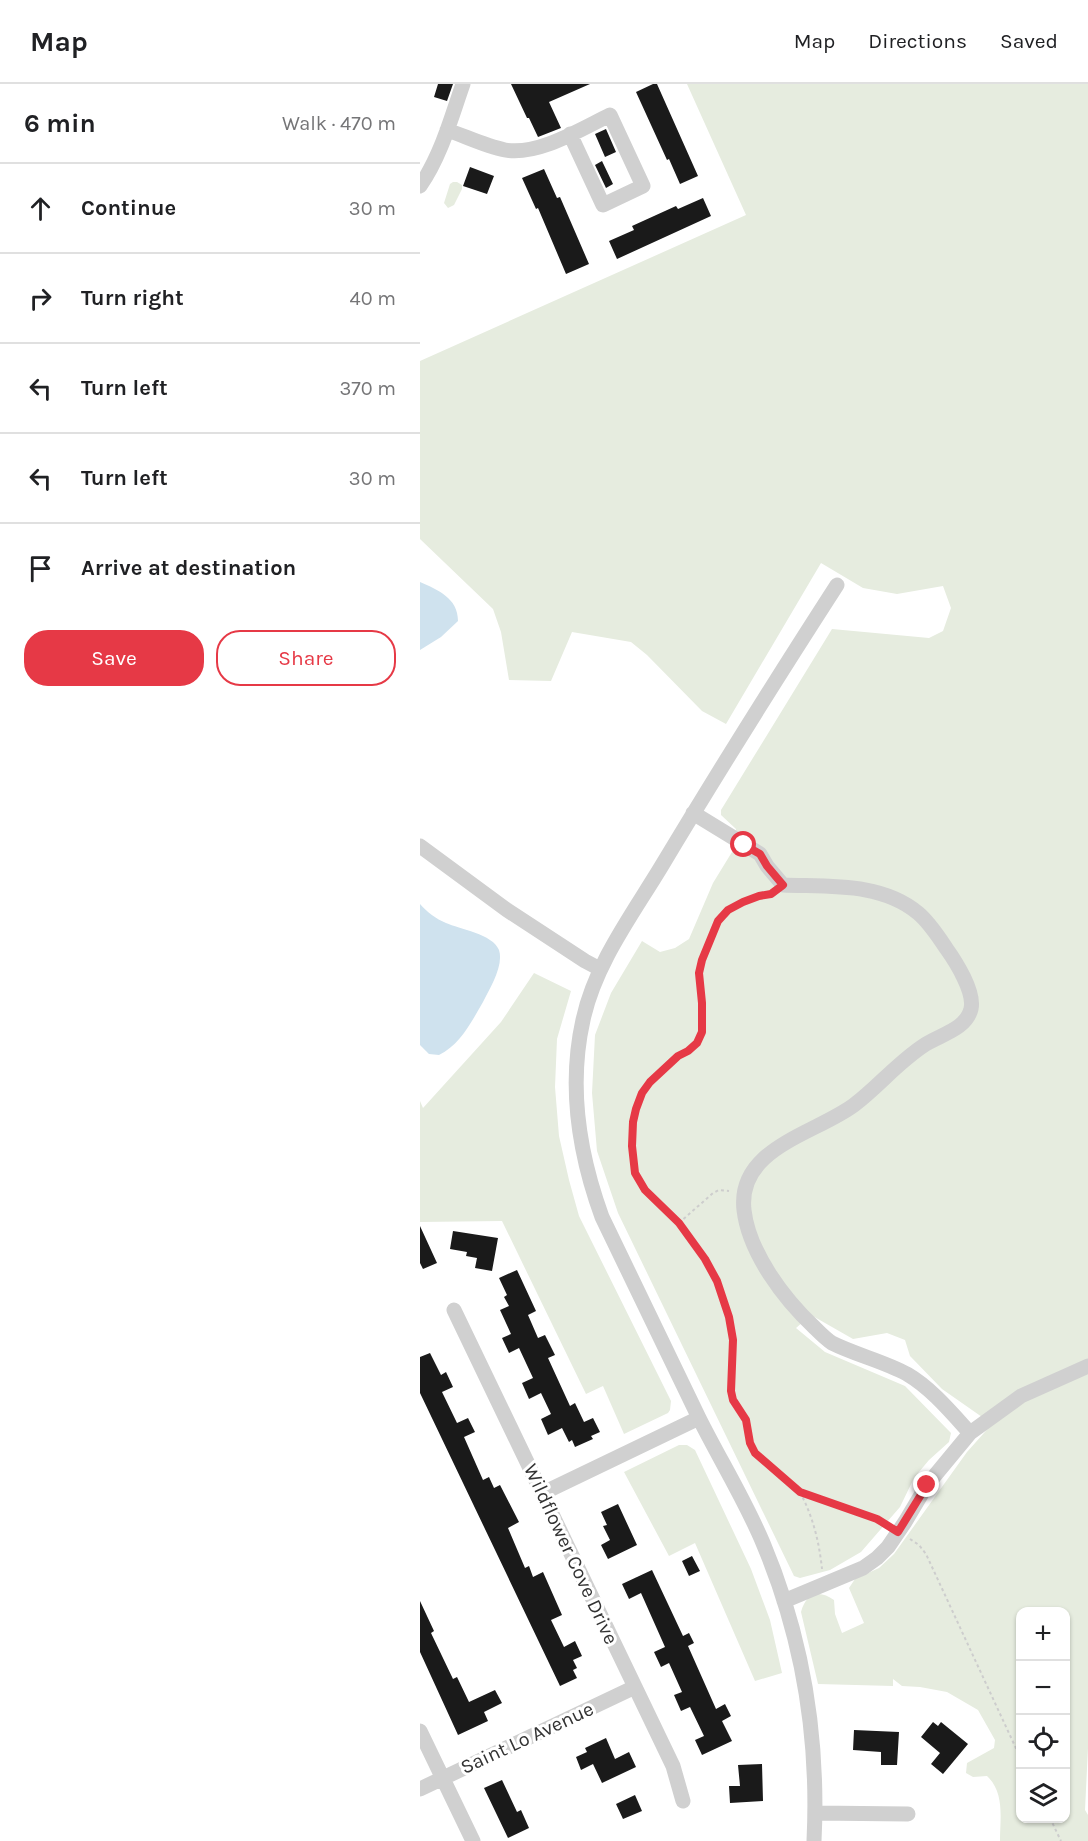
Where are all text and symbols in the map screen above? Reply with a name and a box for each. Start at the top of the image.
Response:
text: Map [30,25,88,58]
text: Map [794,29,835,53]
text: Directions [868,29,967,53]
text: Saved [1000,29,1058,53]
text: 6 min [24,108,96,139]
text: Walk · 470 m [282,112,396,135]
icon: ahead [24,192,57,225]
text: Continue [81,195,176,221]
text: 30 m [349,197,396,220]
icon: right [24,282,57,315]
text: Turn right [81,285,184,311]
text: 40 m [350,287,396,310]
icon: left [24,372,57,405]
text: Turn left [81,375,168,401]
text: 370 m [339,377,396,400]
icon: left [24,462,57,495]
text: Turn left [81,465,168,491]
text: 30 m [349,467,396,490]
icon: arrive [24,552,57,585]
text: Arrive at destination [81,555,296,581]
button: Save [24,630,204,686]
button: Share [216,630,396,686]
route start [730,831,756,857]
street label: Wildflower Cove Drive [519,1460,623,1648]
route end [913,1471,939,1497]
map controls [1016,1607,1070,1823]
button: + [1016,1607,1070,1661]
button: − [1016,1661,1070,1715]
street label: Saint Lo Avenue [457,1697,597,1779]
button: locate [1016,1715,1070,1769]
button: layers [1016,1769,1070,1823]

